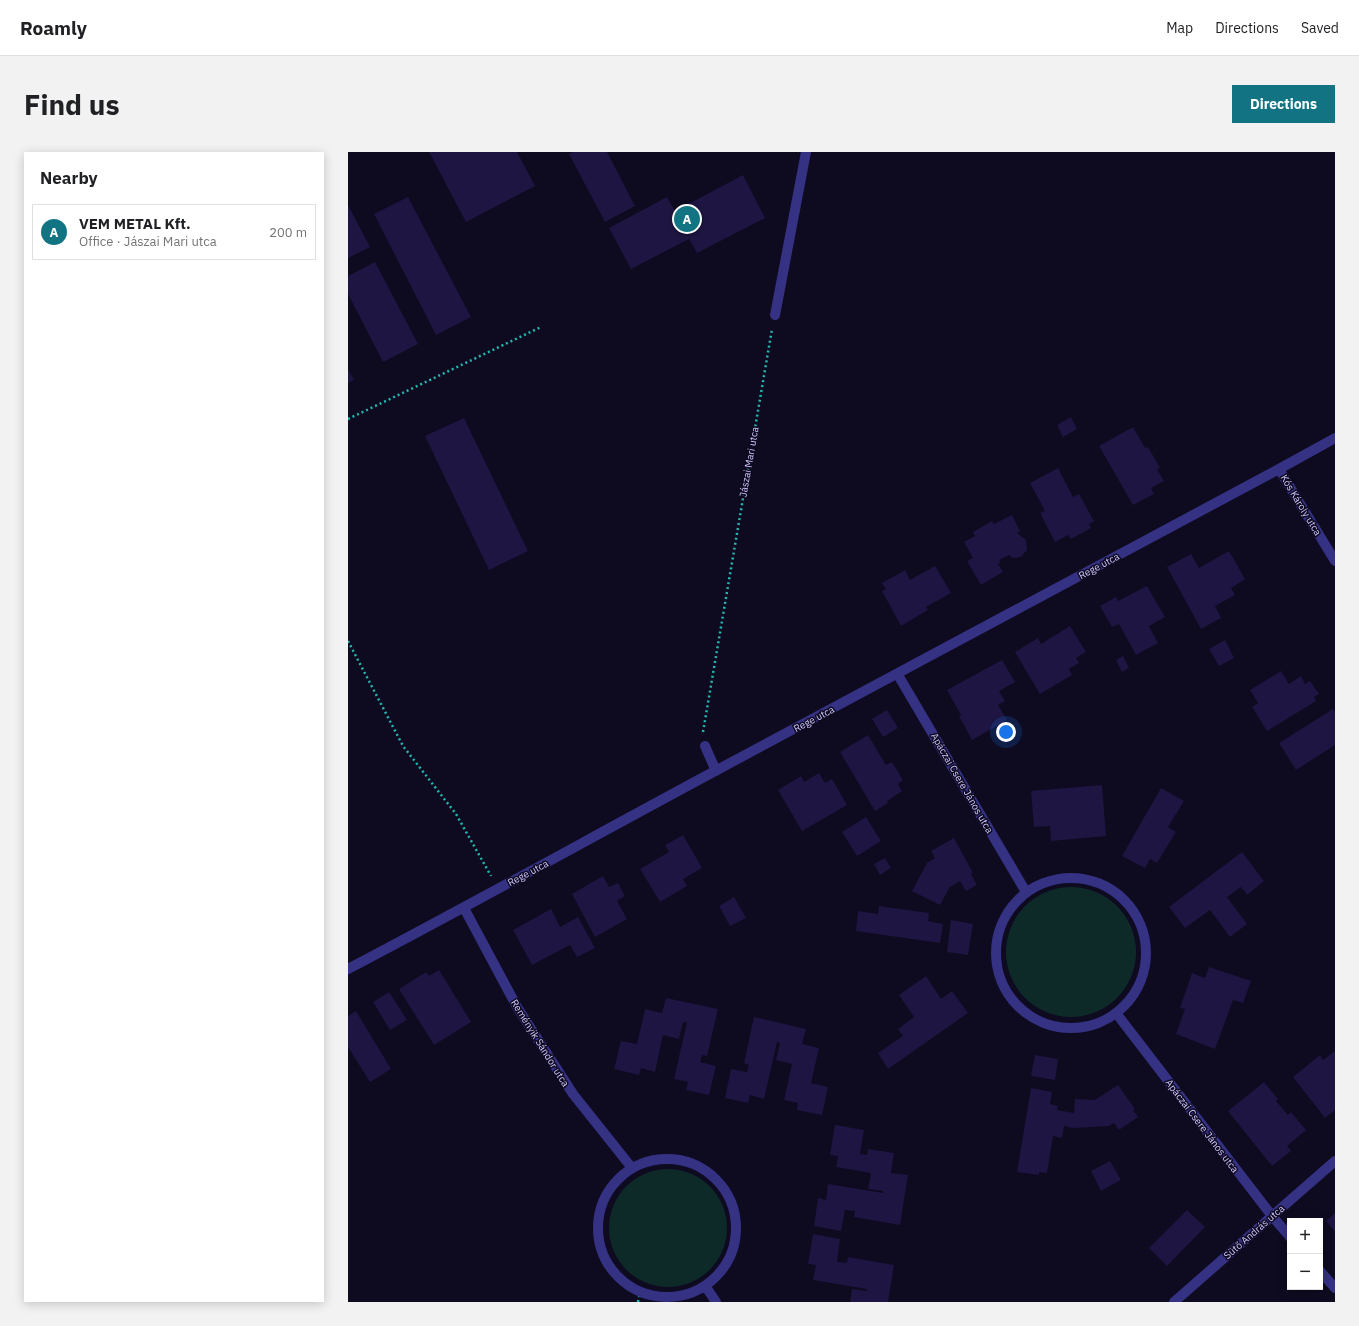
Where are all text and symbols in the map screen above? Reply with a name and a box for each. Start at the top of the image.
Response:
text: Roamly [20,16,87,40]
text: Map [1166,19,1193,37]
text: Directions [1215,19,1279,37]
text: Saved [1301,19,1339,37]
button: Directions [1232,85,1335,123]
text: Find us [24,86,120,123]
text: Nearby [40,167,98,189]
pin: A [674,204,700,234]
text: VEM METAL Kft. [79,214,191,233]
text: A [50,224,58,241]
text: 200 m [269,224,307,241]
text: Office · Jászai Mari utca [79,233,217,250]
street label: Jászai Mari utca [736,425,762,498]
street label: Kós Károly utca [1278,472,1325,539]
street label: Rege utca [1076,550,1122,582]
street label: Rege utca [791,703,837,735]
your location [996,722,1016,742]
street label: Apáczai Csere János utca [928,730,996,836]
street label: Rege utca [505,857,551,889]
street label: Reményik Sándor utca [508,997,572,1090]
street label: Apáczai Csere János utca [1163,1077,1242,1176]
street label: Sütő András utca [1221,1202,1288,1262]
map controls [1287,1218,1323,1290]
button: + [1287,1218,1323,1254]
button: − [1287,1254,1323,1290]

